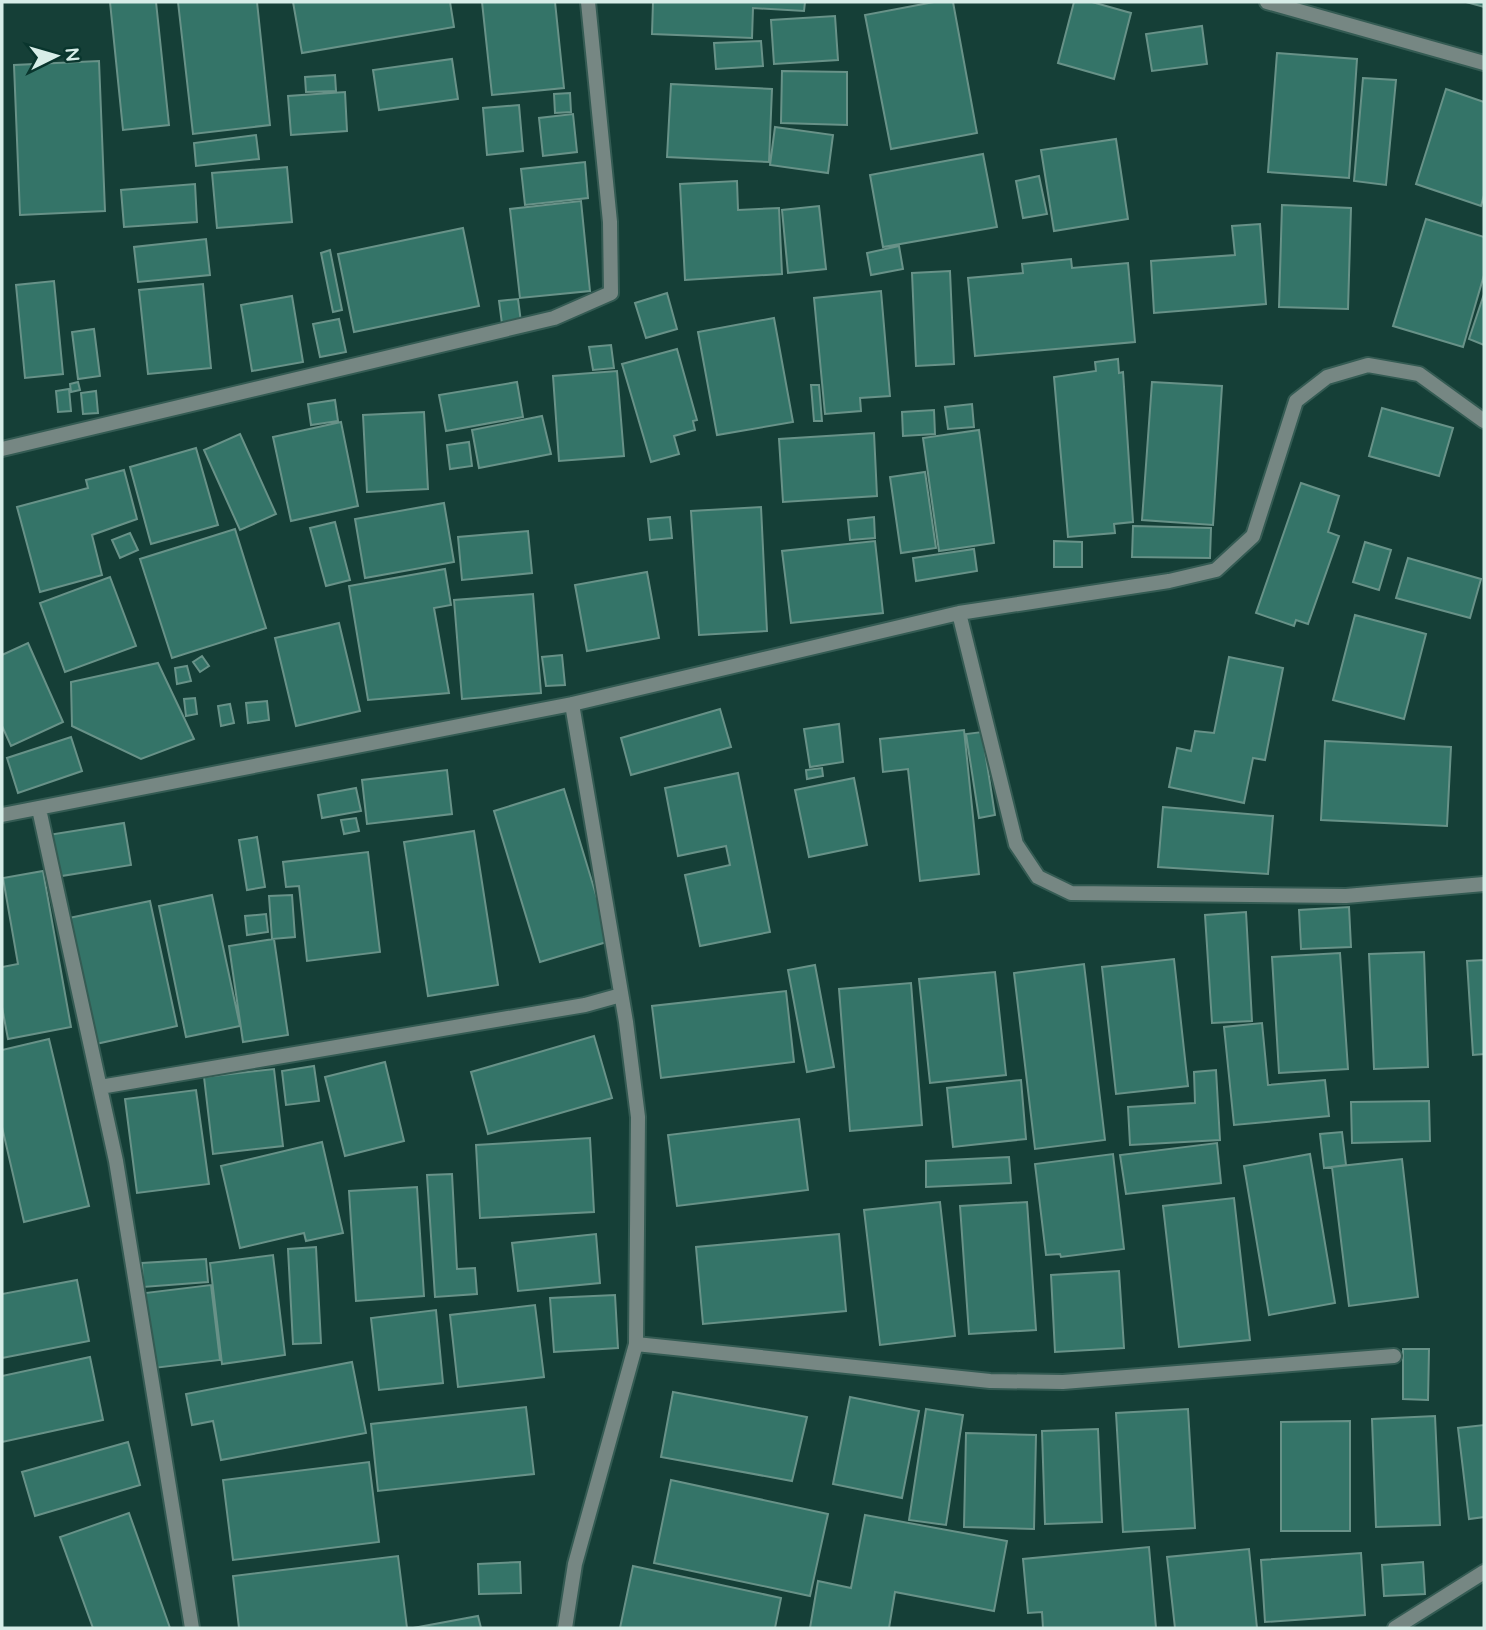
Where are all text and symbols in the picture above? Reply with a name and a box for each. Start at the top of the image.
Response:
north arrow [21,21,91,91]
text: N [60,47,85,63]

